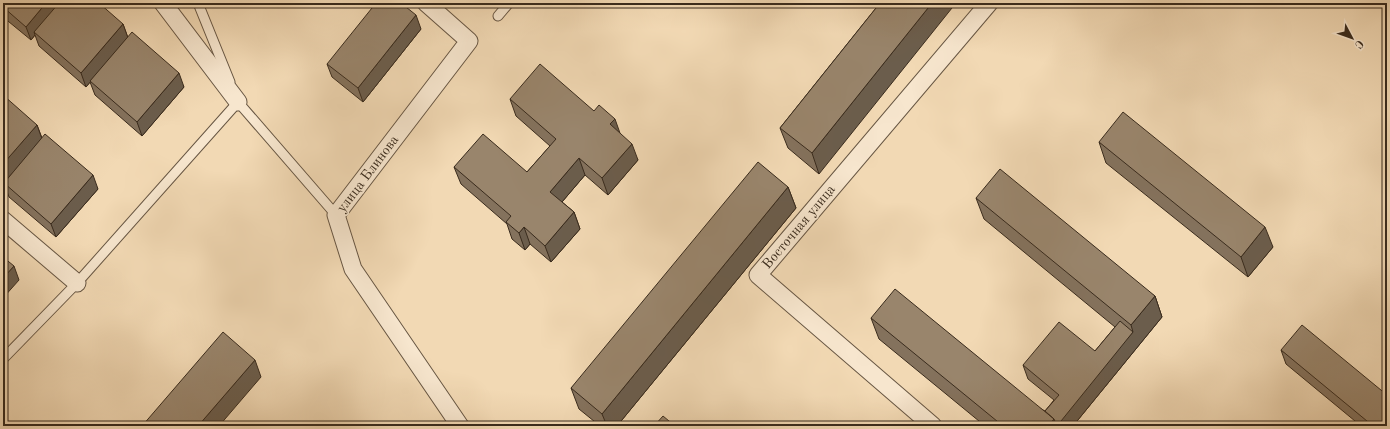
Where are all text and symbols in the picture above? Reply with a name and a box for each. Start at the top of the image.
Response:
north arrow [1332,18,1372,58]
text: С [1352,37,1365,50]
street label: улица Блинова [335,133,401,215]
street label: Восточная улица [760,182,838,272]

